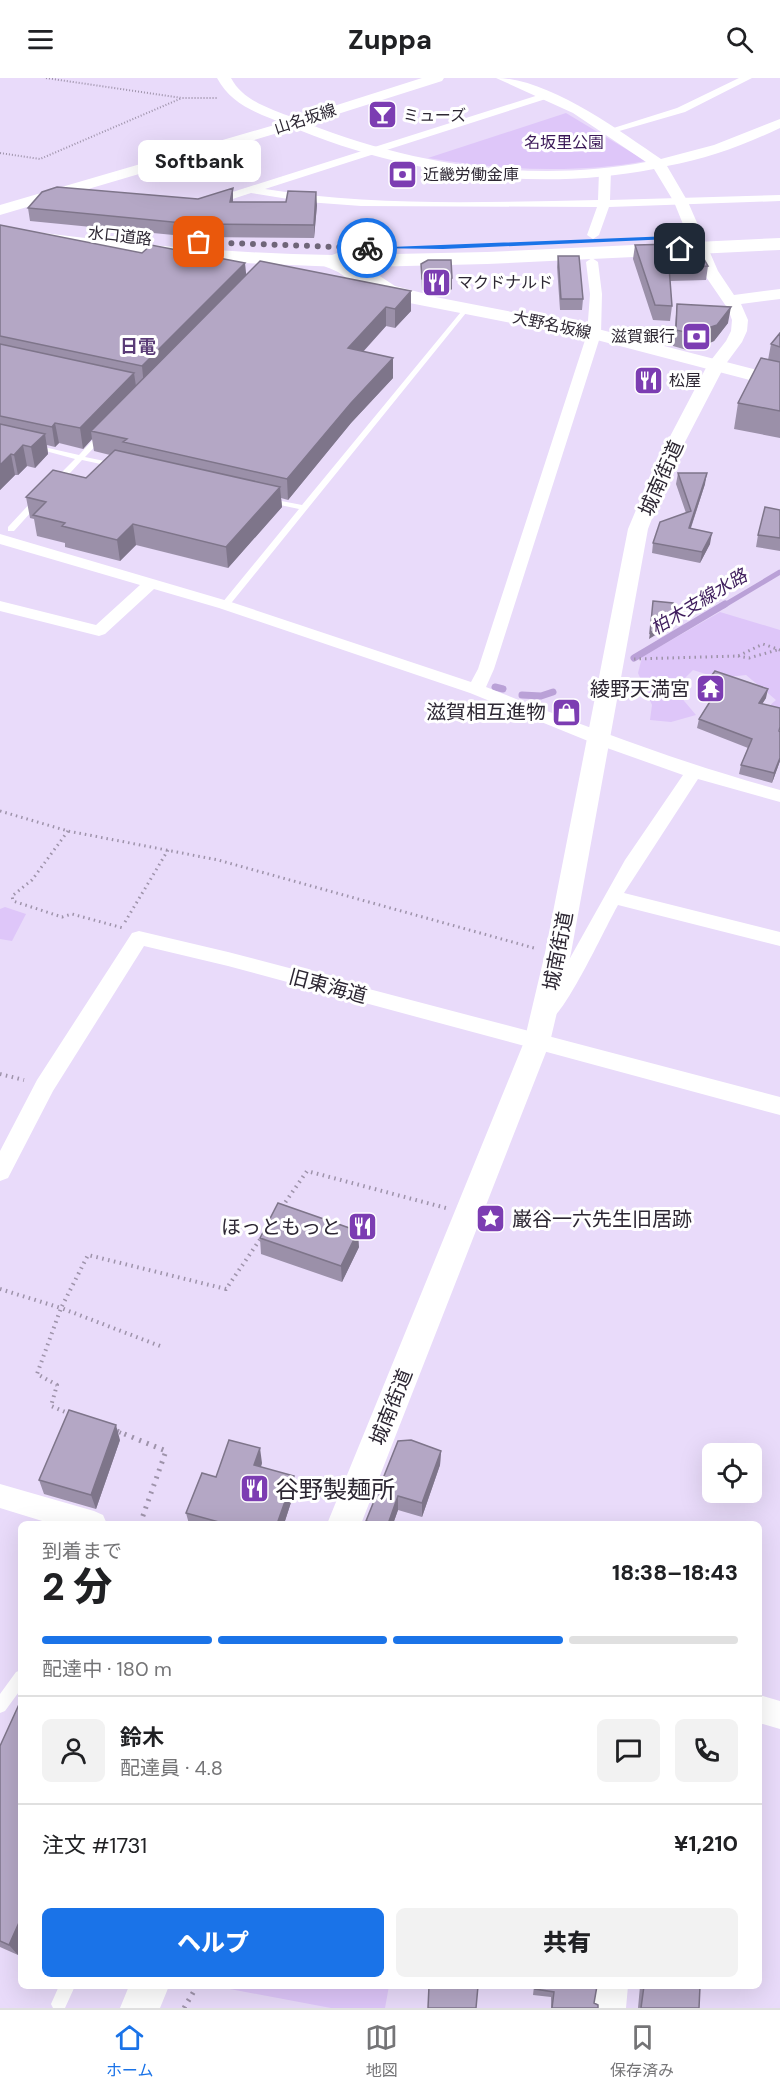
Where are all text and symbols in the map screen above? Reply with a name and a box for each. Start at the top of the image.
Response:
text: Zuppa [348,22,432,57]
icon: menu [24,23,57,56]
icon: search [723,23,756,56]
street label: 山名坂線 [271,99,339,139]
bar icon: ミューズ [366,99,398,131]
place label: ミューズ [403,105,466,126]
park label: 名坂里公園 [524,132,604,153]
callout: Softbank [138,140,260,182]
text: Softbank [155,148,244,174]
bank icon: 近畿労働金庫 [386,158,418,190]
place label: 近畿労働金庫 [423,164,519,185]
pin [173,216,224,267]
courier [337,218,397,278]
street label: 水口道路 [87,222,153,250]
pin [654,223,705,274]
icon: bag [182,225,215,258]
icon: bike [351,232,384,265]
icon: home [663,232,696,265]
restaurant icon: マクドナルド [420,266,452,298]
place label: マクドナルド [457,272,553,293]
street label: 大野名坂線 [511,306,593,344]
bank icon: 滋賀銀行 [680,320,712,352]
place label: 滋賀銀行 [611,326,675,347]
district label: 日電 [120,335,156,359]
restaurant icon: 松屋 [632,364,664,396]
place label: 松屋 [669,370,701,391]
street label: 城南街道 [633,436,689,520]
water label: 柏木支線水路 [647,563,753,640]
temple icon: 綾野天満宮 [695,673,727,705]
place label: 綾野天満宮 [590,676,690,702]
shop icon: 滋賀相互進物 [551,696,583,728]
place label: 滋賀相互進物 [426,699,546,725]
street label: 城南街道 [538,909,578,993]
street label: 旧東海道 [286,963,370,1009]
place icon: 巌谷一六先生旧居跡 [475,1203,507,1235]
place label: 巌谷一六先生旧居跡 [512,1206,692,1232]
restaurant icon: ほっともっと [346,1211,378,1243]
place label: ほっともっと [221,1214,341,1240]
street label: 城南街道 [364,1365,418,1449]
map controls [702,1443,762,1503]
button: locate [702,1443,762,1503]
restaurant icon: 谷野製麺所 [238,1473,270,1505]
place label: 谷野製麺所 [275,1474,395,1505]
text: 到着まで [42,1538,122,1564]
text: 18:38–18:43 [612,1558,738,1587]
text: 2 分 [42,1561,113,1612]
text: 配達中 · 180 m [42,1656,172,1682]
button: person [42,1719,105,1782]
button: chat [597,1719,660,1782]
button: phone [675,1719,738,1782]
text: 鈴木 [120,1723,164,1752]
text: 配達員 · 4.8 [120,1755,223,1781]
text: ¥1,210 [674,1829,738,1858]
text: 注文 #1731 [42,1831,147,1860]
button: ヘルプ [42,1908,384,1977]
button: 共有 [396,1908,738,1977]
tab: ホーム [106,2021,153,2081]
tab: 地図 [365,2021,398,2081]
tab: 保存済み [610,2021,674,2081]

